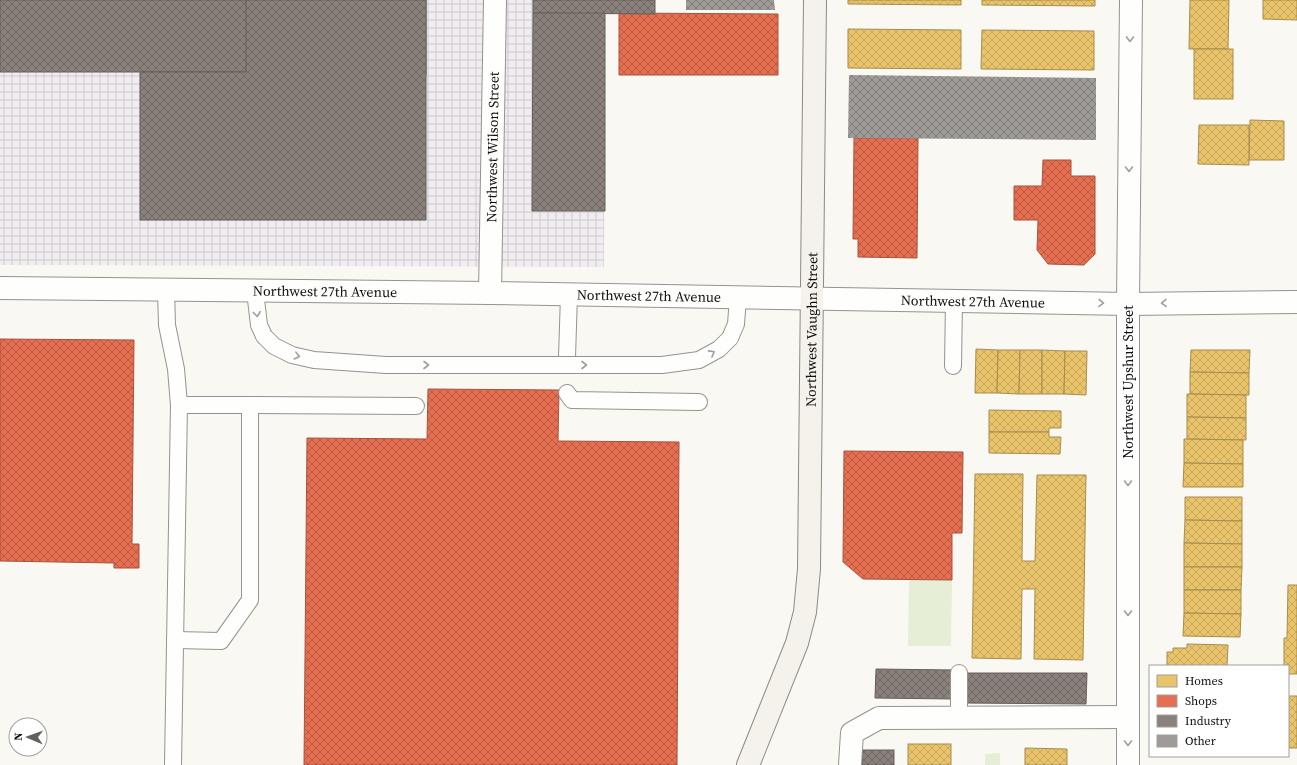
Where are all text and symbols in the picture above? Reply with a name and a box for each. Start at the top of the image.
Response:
one-way arrow [1126,36,1134,42]
street label: Northwest Wilson Street [481,71,504,223]
one-way arrow [1125,166,1133,172]
street label: Northwest Vaughn Street [801,252,822,407]
street label: Northwest 27th Avenue [253,281,397,302]
street label: Northwest 27th Avenue [577,284,721,307]
street label: Northwest 27th Avenue [901,290,1045,313]
one-way arrow [1098,299,1104,308]
one-way arrow [1161,299,1167,308]
street label: Northwest Upshur Street [1118,305,1138,459]
one-way arrow [253,311,262,317]
one-way arrow [708,350,715,358]
one-way arrow [293,351,300,359]
one-way arrow [423,361,429,369]
one-way arrow [581,361,587,369]
one-way arrow [1124,480,1132,486]
one-way arrow [1124,610,1132,616]
legend [1149,665,1289,757]
text: Homes [1185,673,1223,689]
text: Shops [1185,693,1217,709]
text: Industry [1185,713,1232,729]
north arrow [8,717,48,757]
text: N [11,732,26,741]
text: Other [1185,733,1216,749]
one-way arrow [1124,740,1132,746]

